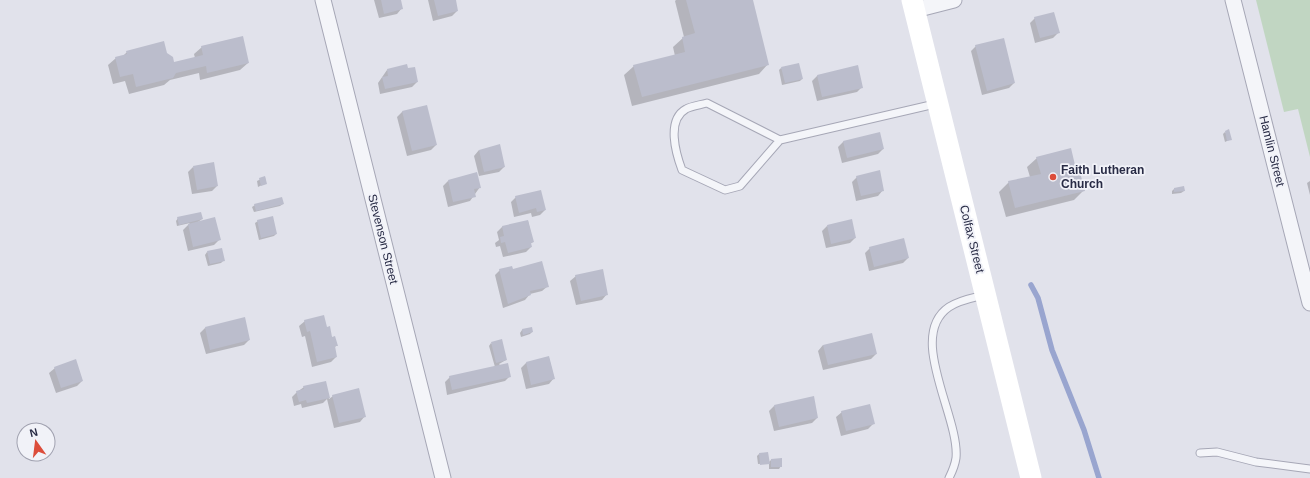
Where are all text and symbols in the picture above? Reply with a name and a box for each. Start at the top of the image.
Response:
street label: Hamlin Street [1256,114,1288,189]
place label: Faith Lutheran Church [1061,163,1144,191]
marker: Faith Lutheran Church [1048,172,1058,182]
street label: Stevenson Street [365,193,401,286]
street label: Colfax Street [957,204,987,275]
north arrow [16,422,56,462]
text: N [28,426,39,439]

